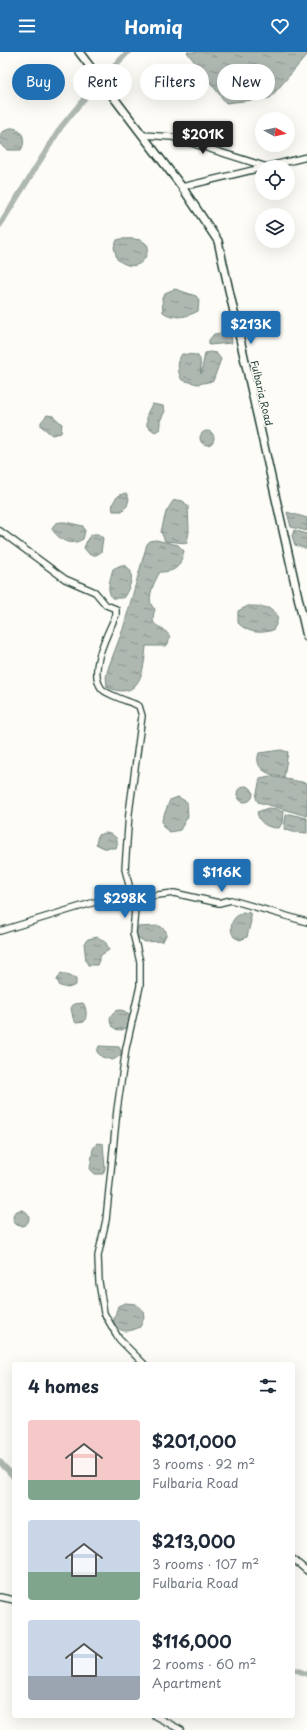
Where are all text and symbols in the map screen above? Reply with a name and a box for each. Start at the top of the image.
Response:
text: Homiq [124,13,183,40]
icon: menu [16,15,38,37]
icon: heart [269,15,291,37]
chip: Buy [12,64,65,100]
chip: Rent [73,64,132,100]
chip: Filters [140,64,209,100]
chip: New [217,64,275,100]
north arrow [255,112,295,152]
map controls [255,112,295,248]
pin: $201K [175,121,231,155]
text: $201K [182,124,224,143]
button: locate [255,160,295,200]
button: layers [255,208,295,248]
pin: $213K [223,311,279,345]
text: $213K [230,314,272,333]
street label: Fulbaria Road [248,359,277,427]
pin: $116K [194,859,250,893]
text: $116K [203,862,242,881]
pin: $298K [97,885,153,919]
text: $298K [103,888,147,907]
text: 4 homes [28,1373,99,1399]
icon: filters [257,1375,279,1397]
text: $201,000 [152,1428,236,1454]
icon: home [60,1436,108,1484]
text: 3 rooms · 92 m² [152,1454,255,1473]
text: Fulbaria Road [152,1473,239,1492]
text: $213,000 [152,1528,235,1554]
icon: home [60,1536,108,1584]
text: 3 rooms · 107 m² [152,1554,259,1573]
text: Fulbaria Road [152,1573,239,1592]
text: $116,000 [152,1628,232,1654]
icon: home [60,1636,108,1684]
text: 2 rooms · 60 m² [152,1654,257,1673]
text: Apartment [152,1673,221,1692]

